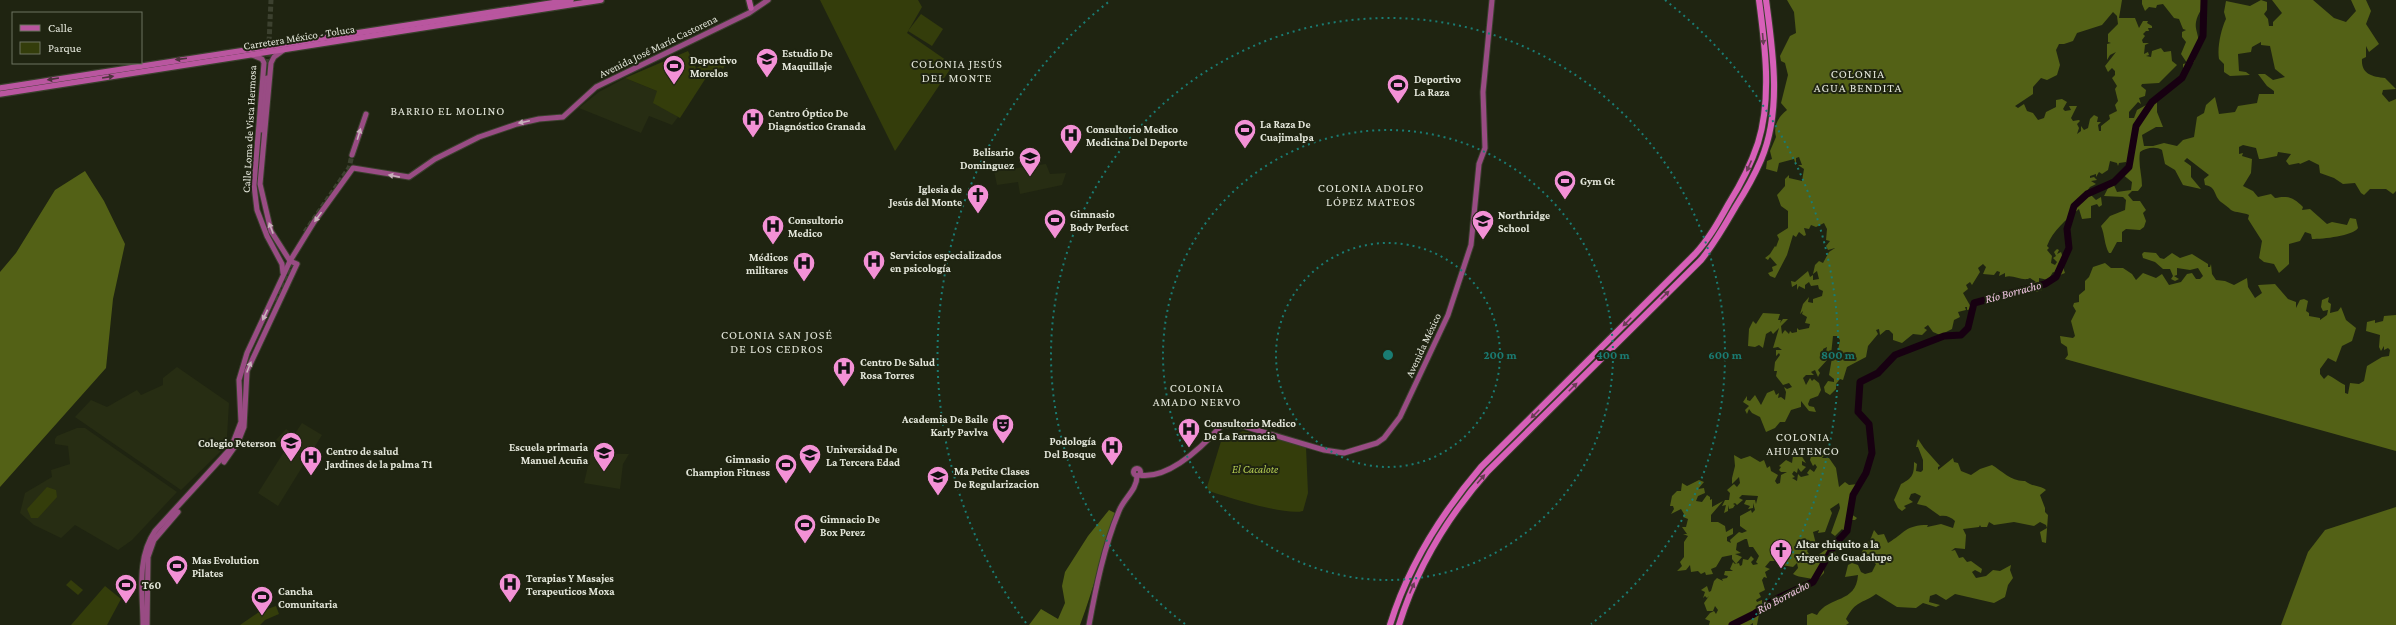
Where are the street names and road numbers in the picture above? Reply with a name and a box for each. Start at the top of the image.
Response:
street label: Avenida José María Castorena [597,12,720,81]
street label: Carretera México - Toluca [242,22,356,52]
street label: Calle Loma de Vista Hermosa [240,65,258,193]
street label: Avenida México [1403,311,1443,379]

